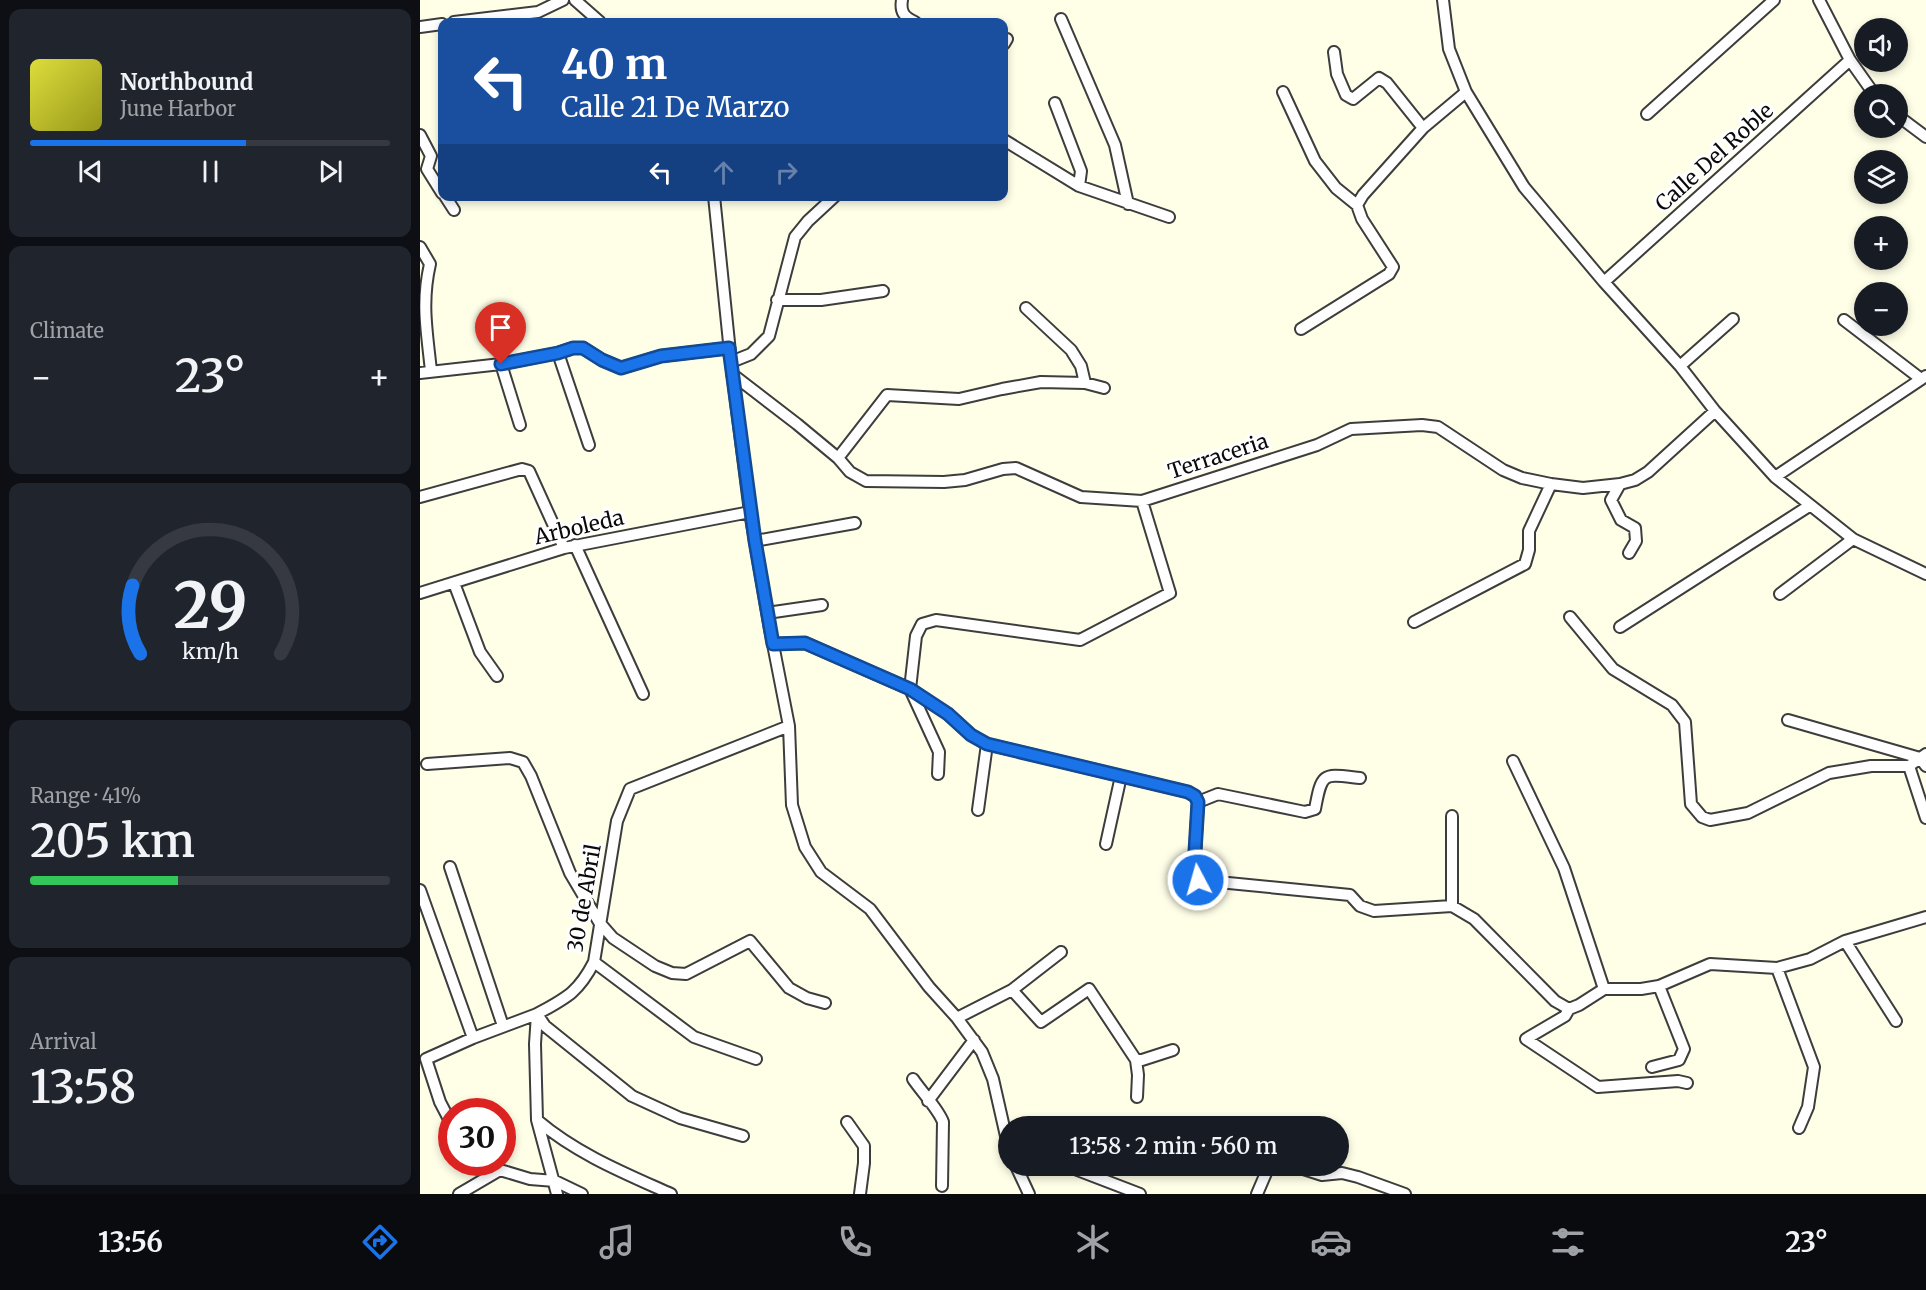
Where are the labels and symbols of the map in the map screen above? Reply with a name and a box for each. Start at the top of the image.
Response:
street label: Calle Del Roble [1649,97,1779,217]
pin [475,302,526,364]
street label: Terraceria [1164,427,1272,485]
street label: Arboleda [531,504,626,551]
street label: 30 de Abril [561,841,607,954]
position arrow [1166,848,1230,912]
speed limit sign: 30 [438,1098,516,1176]

